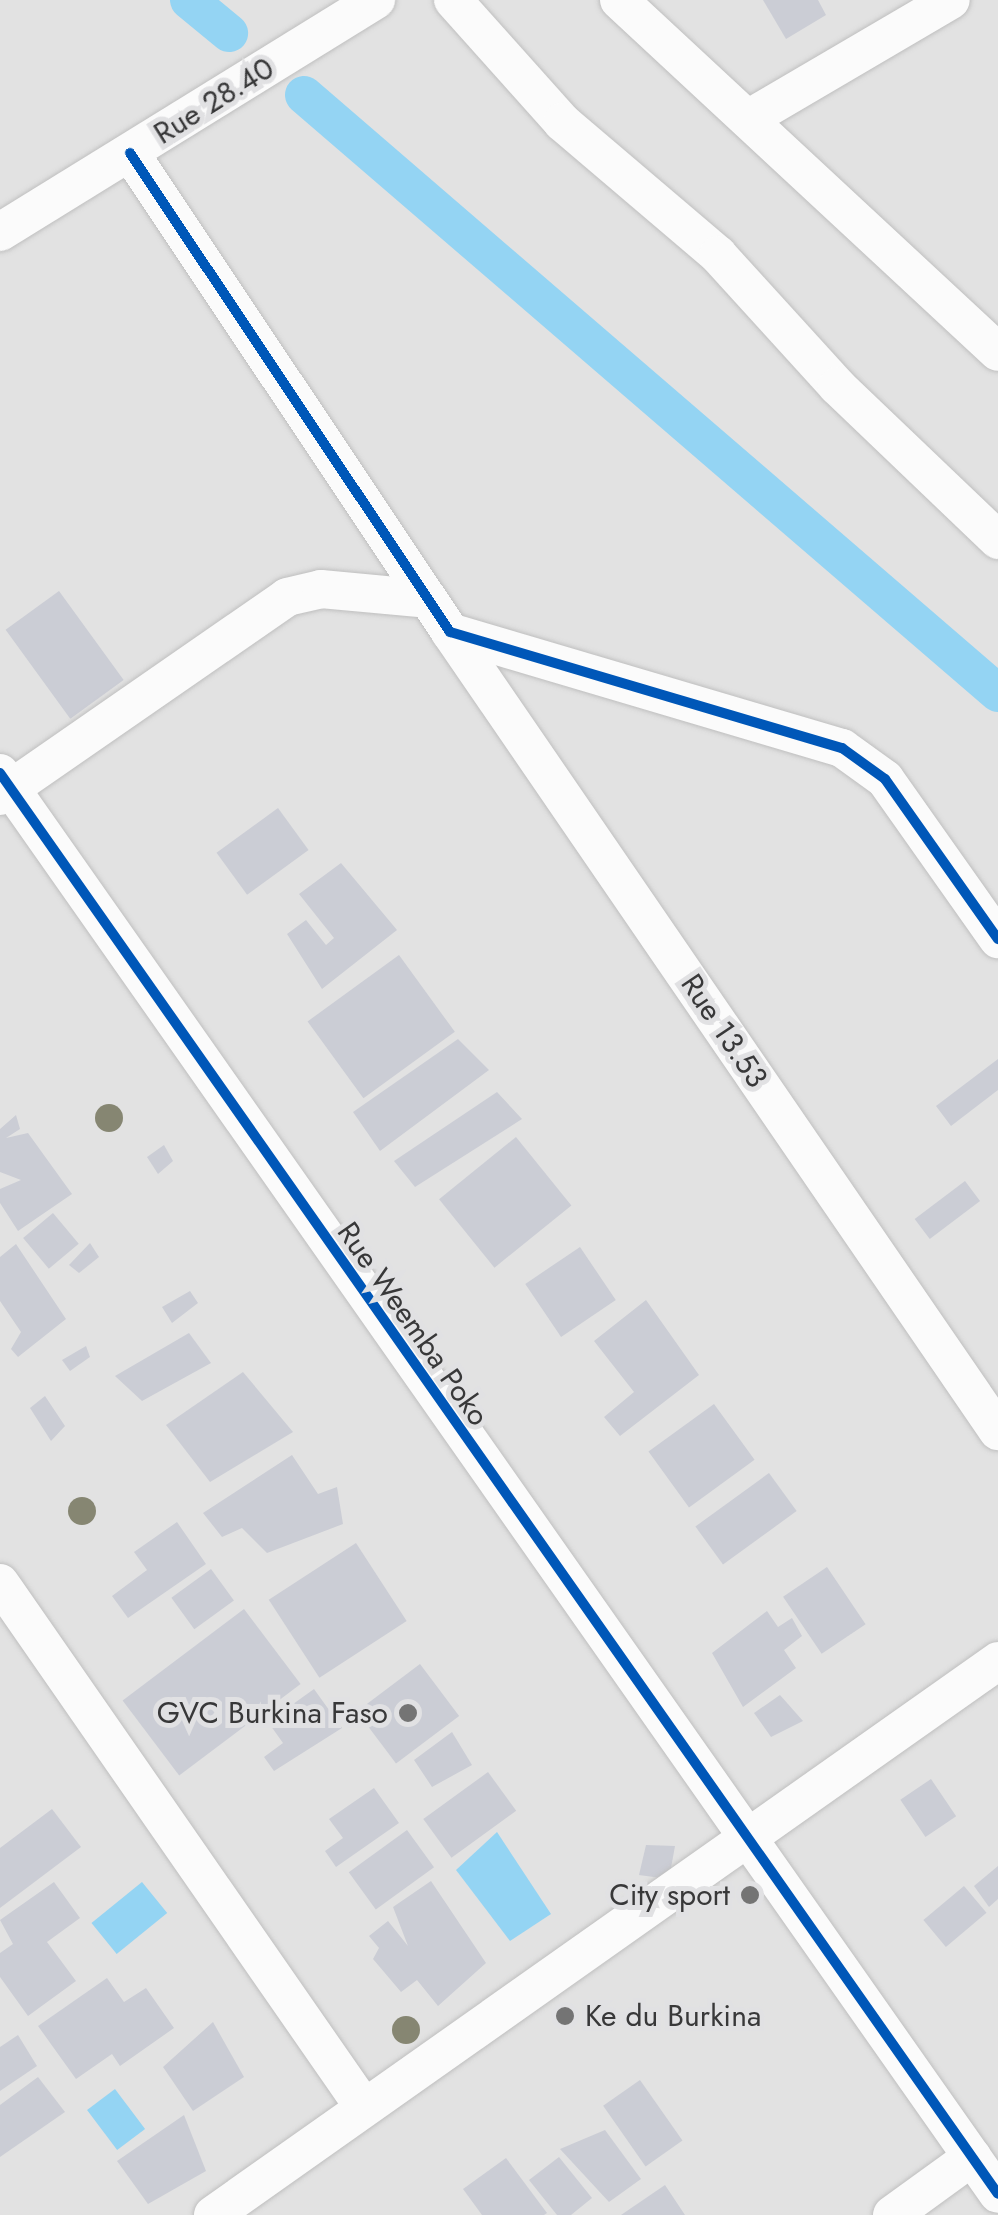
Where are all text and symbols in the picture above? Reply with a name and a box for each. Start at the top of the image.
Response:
street label: Rue 28.40 [147,50,281,152]
street label: Rue 13.53 [673,968,775,1094]
street label: Rue Weemba Poko [329,1215,497,1433]
place label: GVC Burkina Faso [157,1695,388,1731]
marker: GVC Burkina Faso [397,1702,419,1724]
place label: City sport [609,1877,730,1913]
marker: City sport [739,1884,761,1906]
place label: Ke du Burkina [585,1998,761,2034]
marker: Ke du Burkina [554,2005,576,2027]

